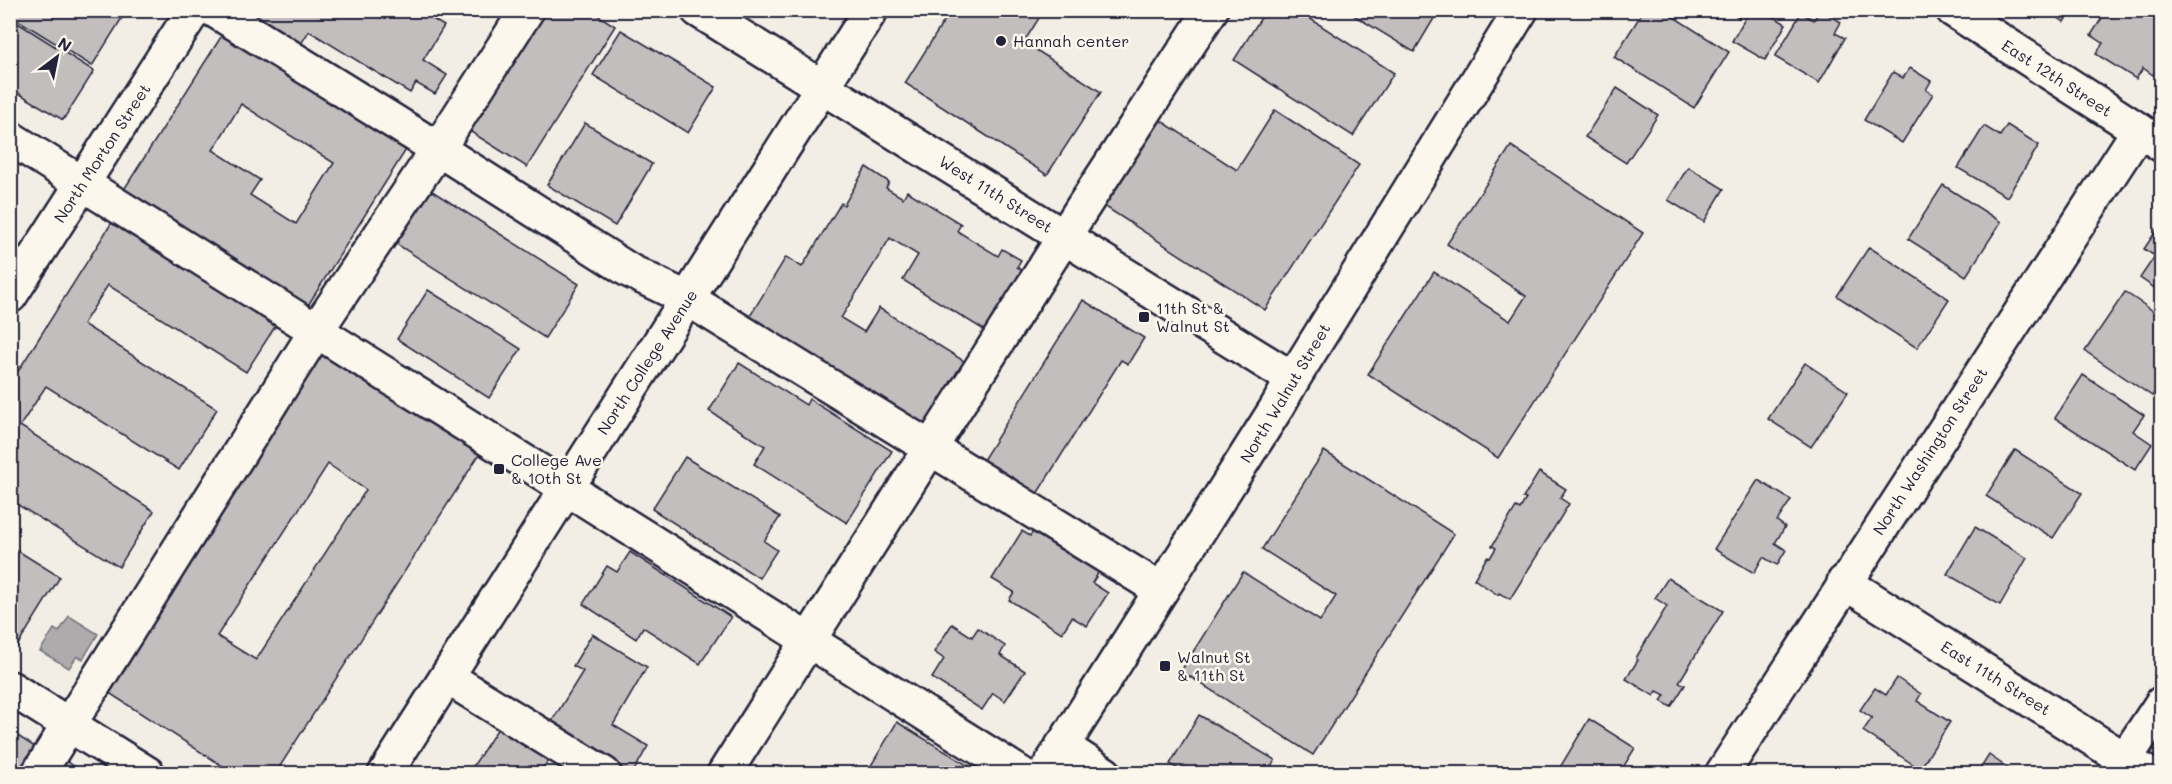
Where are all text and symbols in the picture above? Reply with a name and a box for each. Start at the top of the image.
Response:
north arrow [27,27,87,87]
place label: Hannah center [1013,30,1129,51]
text: N [54,32,76,56]
marker: Hannah center [994,34,1008,48]
street label: East 12th Street [1998,34,2116,121]
street label: North Morton Street [49,79,155,226]
street label: West 11th Street [935,150,1057,237]
street label: North College Avenue [592,285,701,438]
place label: 11th St & Walnut St [1156,297,1230,336]
marker: 11th St & Walnut St [1137,310,1151,324]
street label: North Walnut Street [1235,319,1335,466]
street label: North Washington Street [1867,363,1992,539]
place label: College Ave & 10th St [511,449,602,488]
marker: College Ave & 10th St [492,462,506,476]
street label: East 11th Street [1937,635,2055,720]
place label: Walnut St & 11th St [1177,646,1251,685]
marker: Walnut St & 11th St [1158,659,1172,673]

